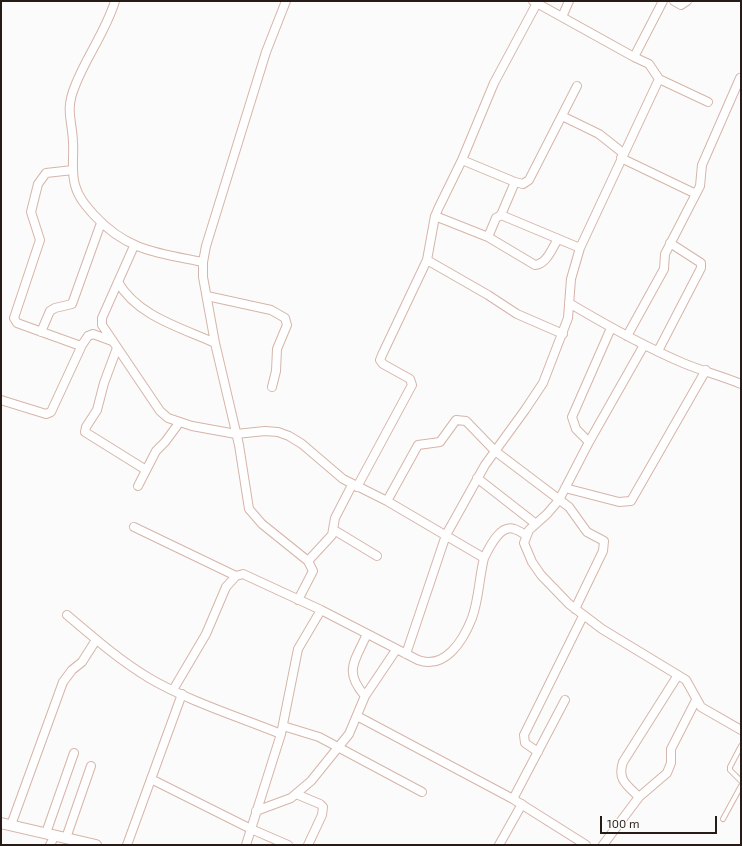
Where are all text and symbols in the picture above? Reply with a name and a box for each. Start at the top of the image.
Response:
scale bar [602,808,719,834]
text: 100 m [607,816,639,830]

